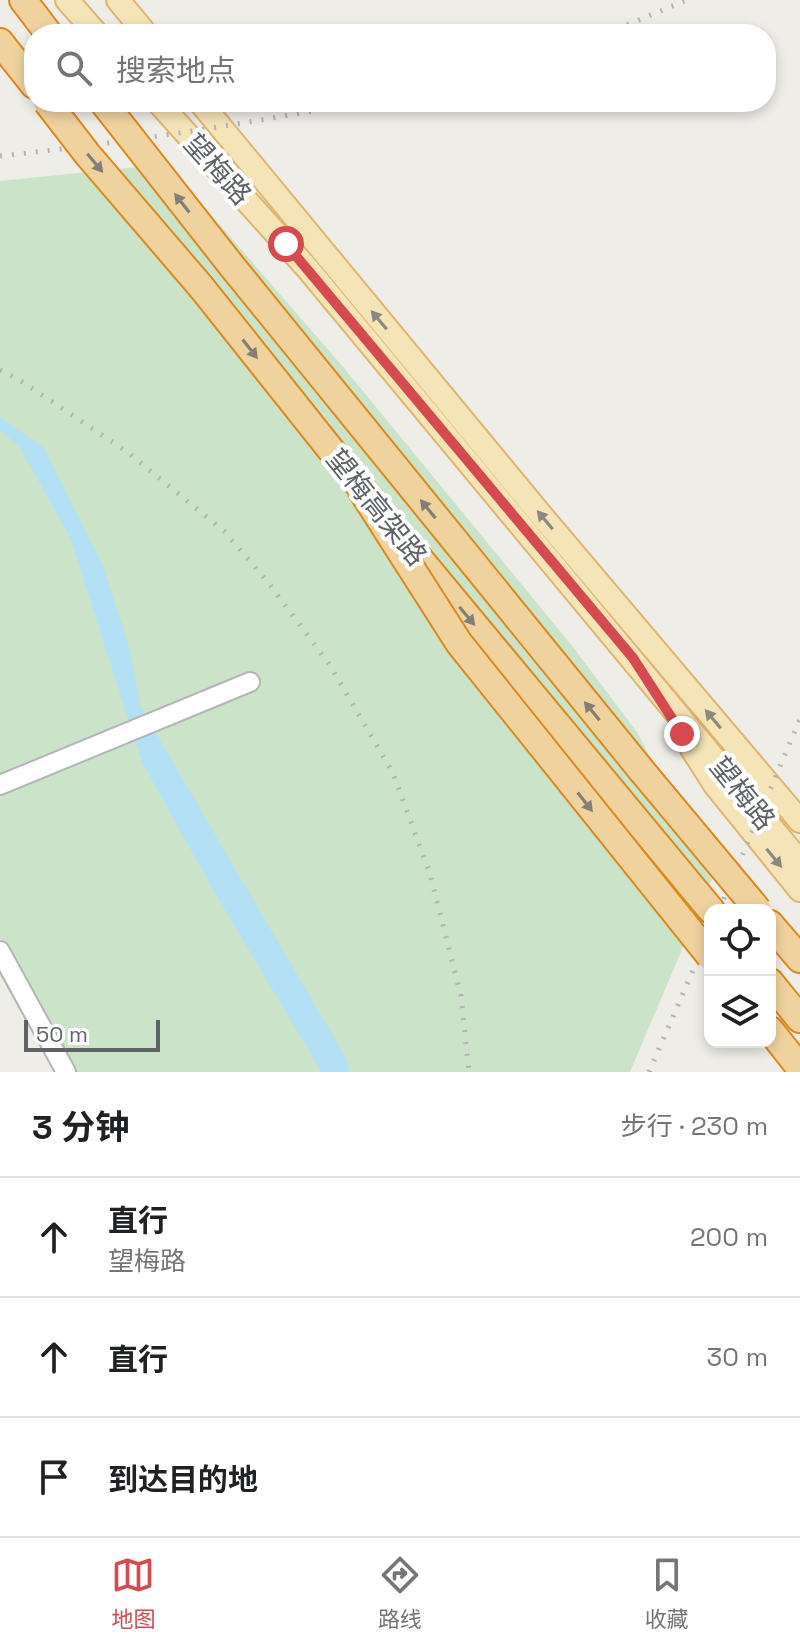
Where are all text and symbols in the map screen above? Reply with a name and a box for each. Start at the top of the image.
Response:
search box [24,24,776,112]
icon: search [52,46,96,90]
text: 搜索地点 [116,51,236,90]
street label: 望梅路 [177,126,259,212]
one-way arrow [86,153,103,173]
one-way arrow [175,193,191,213]
route start [268,226,304,262]
one-way arrow [371,311,388,331]
one-way arrow [242,339,258,359]
street label: 望梅高架路 [319,441,435,573]
one-way arrow [421,499,437,519]
one-way arrow [537,511,554,531]
one-way arrow [458,606,475,626]
one-way arrow [584,701,601,721]
one-way arrow [705,709,722,729]
route end [664,716,700,752]
street label: 望梅路 [703,749,783,837]
one-way arrow [576,792,592,812]
one-way arrow [765,848,782,868]
map controls [704,904,776,1048]
button: locate [704,904,776,976]
button: layers [704,976,776,1048]
scale bar [24,1016,160,1052]
text: 50 m [36,1020,88,1048]
text: 3 分钟 [32,1106,129,1149]
text: 步行 · 230 m [621,1109,768,1143]
text: 直行 [108,1201,168,1240]
icon: ahead [32,1215,76,1259]
text: 200 m [690,1220,768,1254]
text: 望梅路 [108,1244,186,1278]
icon: ahead [32,1335,76,1379]
text: 直行 [108,1340,168,1379]
text: 30 m [707,1340,768,1374]
icon: arrive [32,1455,76,1499]
text: 到达目的地 [108,1460,258,1499]
tab: 地图 [111,1553,155,1633]
tab: 路线 [378,1553,422,1633]
tab: 收藏 [645,1553,689,1633]

